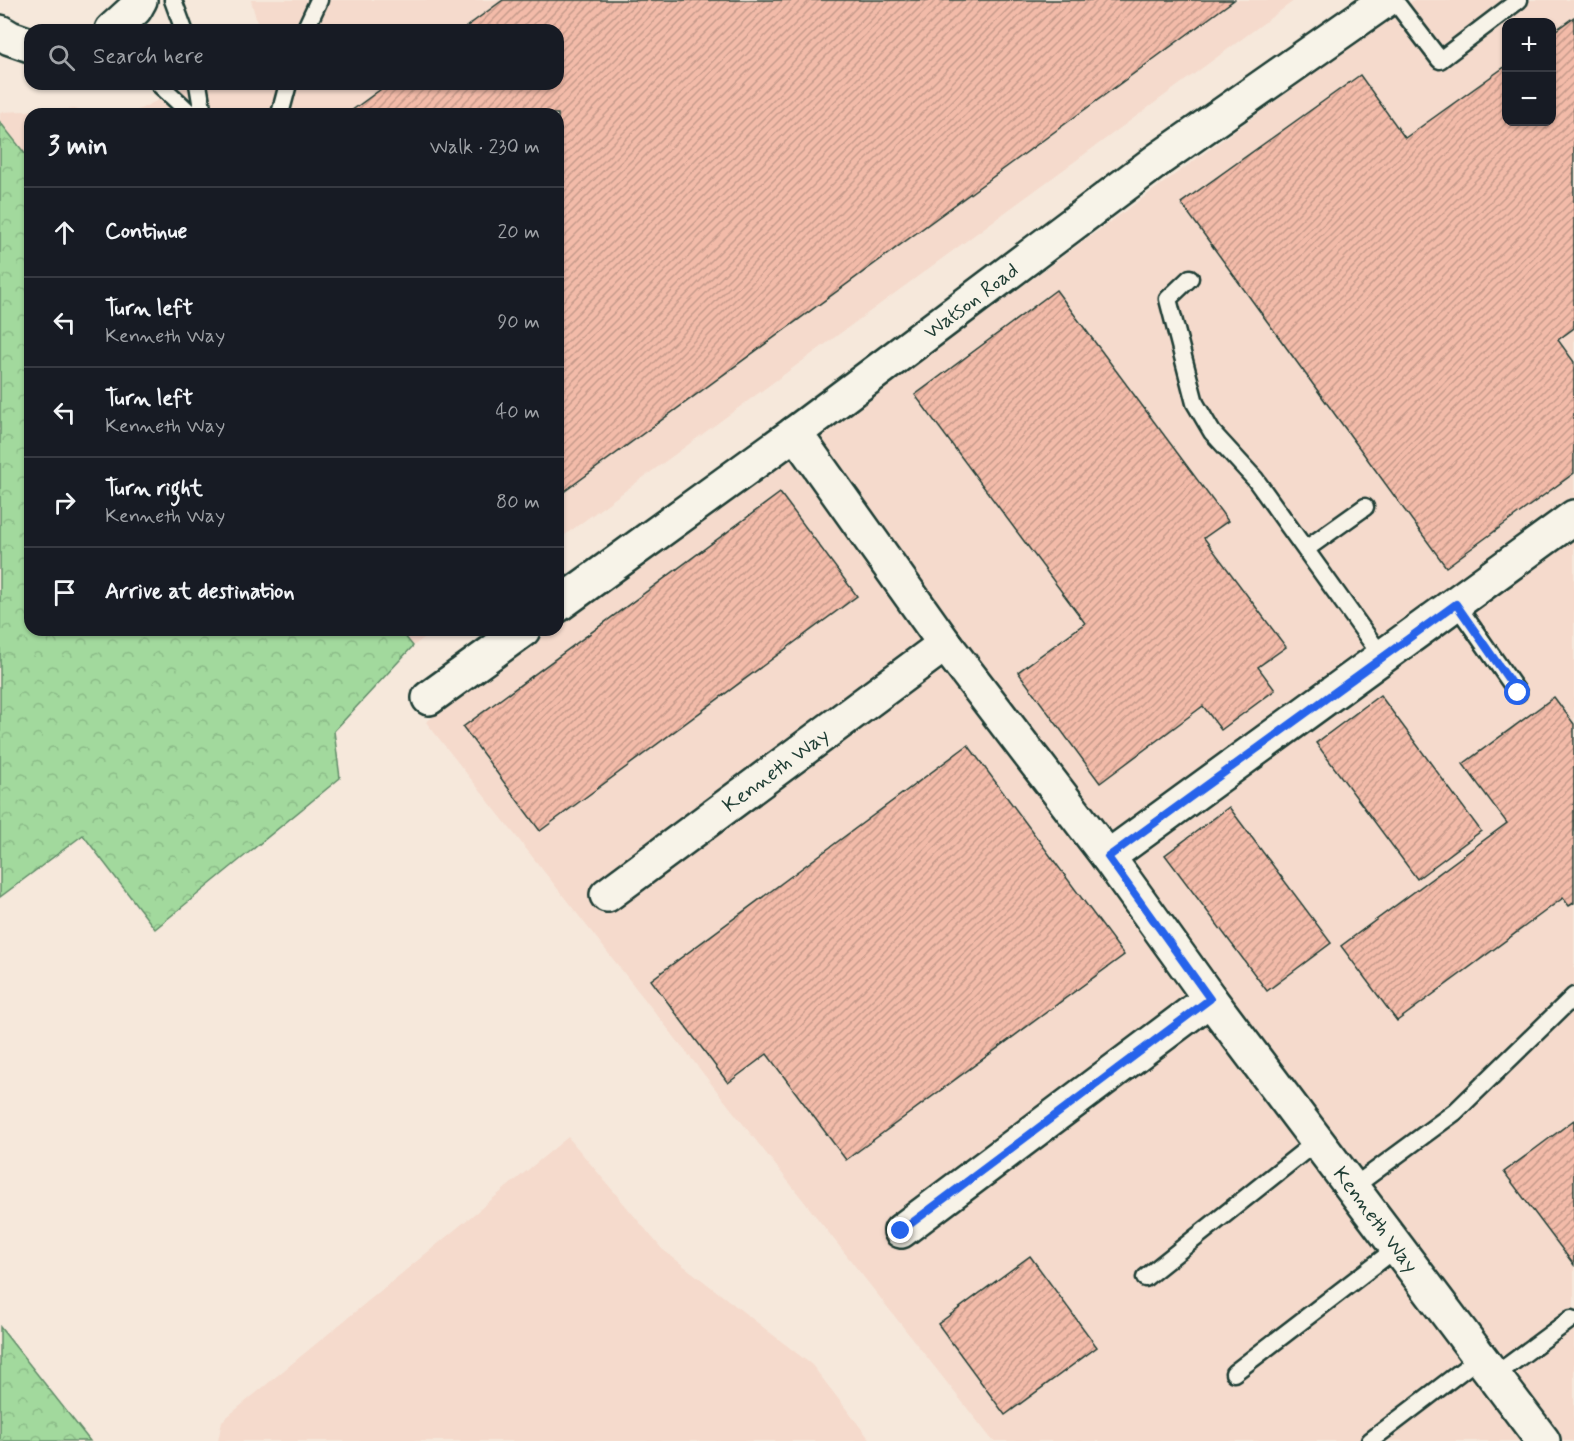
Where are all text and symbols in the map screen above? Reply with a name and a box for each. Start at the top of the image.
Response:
map controls [1502,18,1556,126]
button: + [1502,18,1556,72]
search box [24,24,564,90]
icon: search [45,41,78,74]
text: Search here [93,43,204,71]
button: − [1502,72,1556,126]
text: 3 min [48,130,108,164]
text: Walk · 230 m [430,134,540,161]
icon: ahead [48,216,81,249]
text: Continue [105,218,187,246]
text: 20 m [497,219,540,246]
street label: Watson Road [918,257,1025,346]
text: Turn left [105,295,193,323]
icon: left [48,306,81,339]
text: 90 m [497,309,540,336]
text: Kenneth Way [105,323,225,350]
text: Turn left [105,385,193,413]
icon: left [48,396,81,429]
text: 40 m [496,399,540,426]
text: Kenneth Way [105,413,225,440]
text: Turn right [105,475,203,503]
icon: right [48,486,81,519]
text: 80 m [496,489,540,516]
text: Kenneth Way [105,503,225,530]
icon: arrive [48,576,81,609]
text: Arrive at destination [105,578,295,606]
route start [1504,679,1530,705]
street label: Kenneth Way [717,722,835,819]
street label: Kenneth Way [1326,1161,1424,1279]
route end [887,1217,913,1243]

